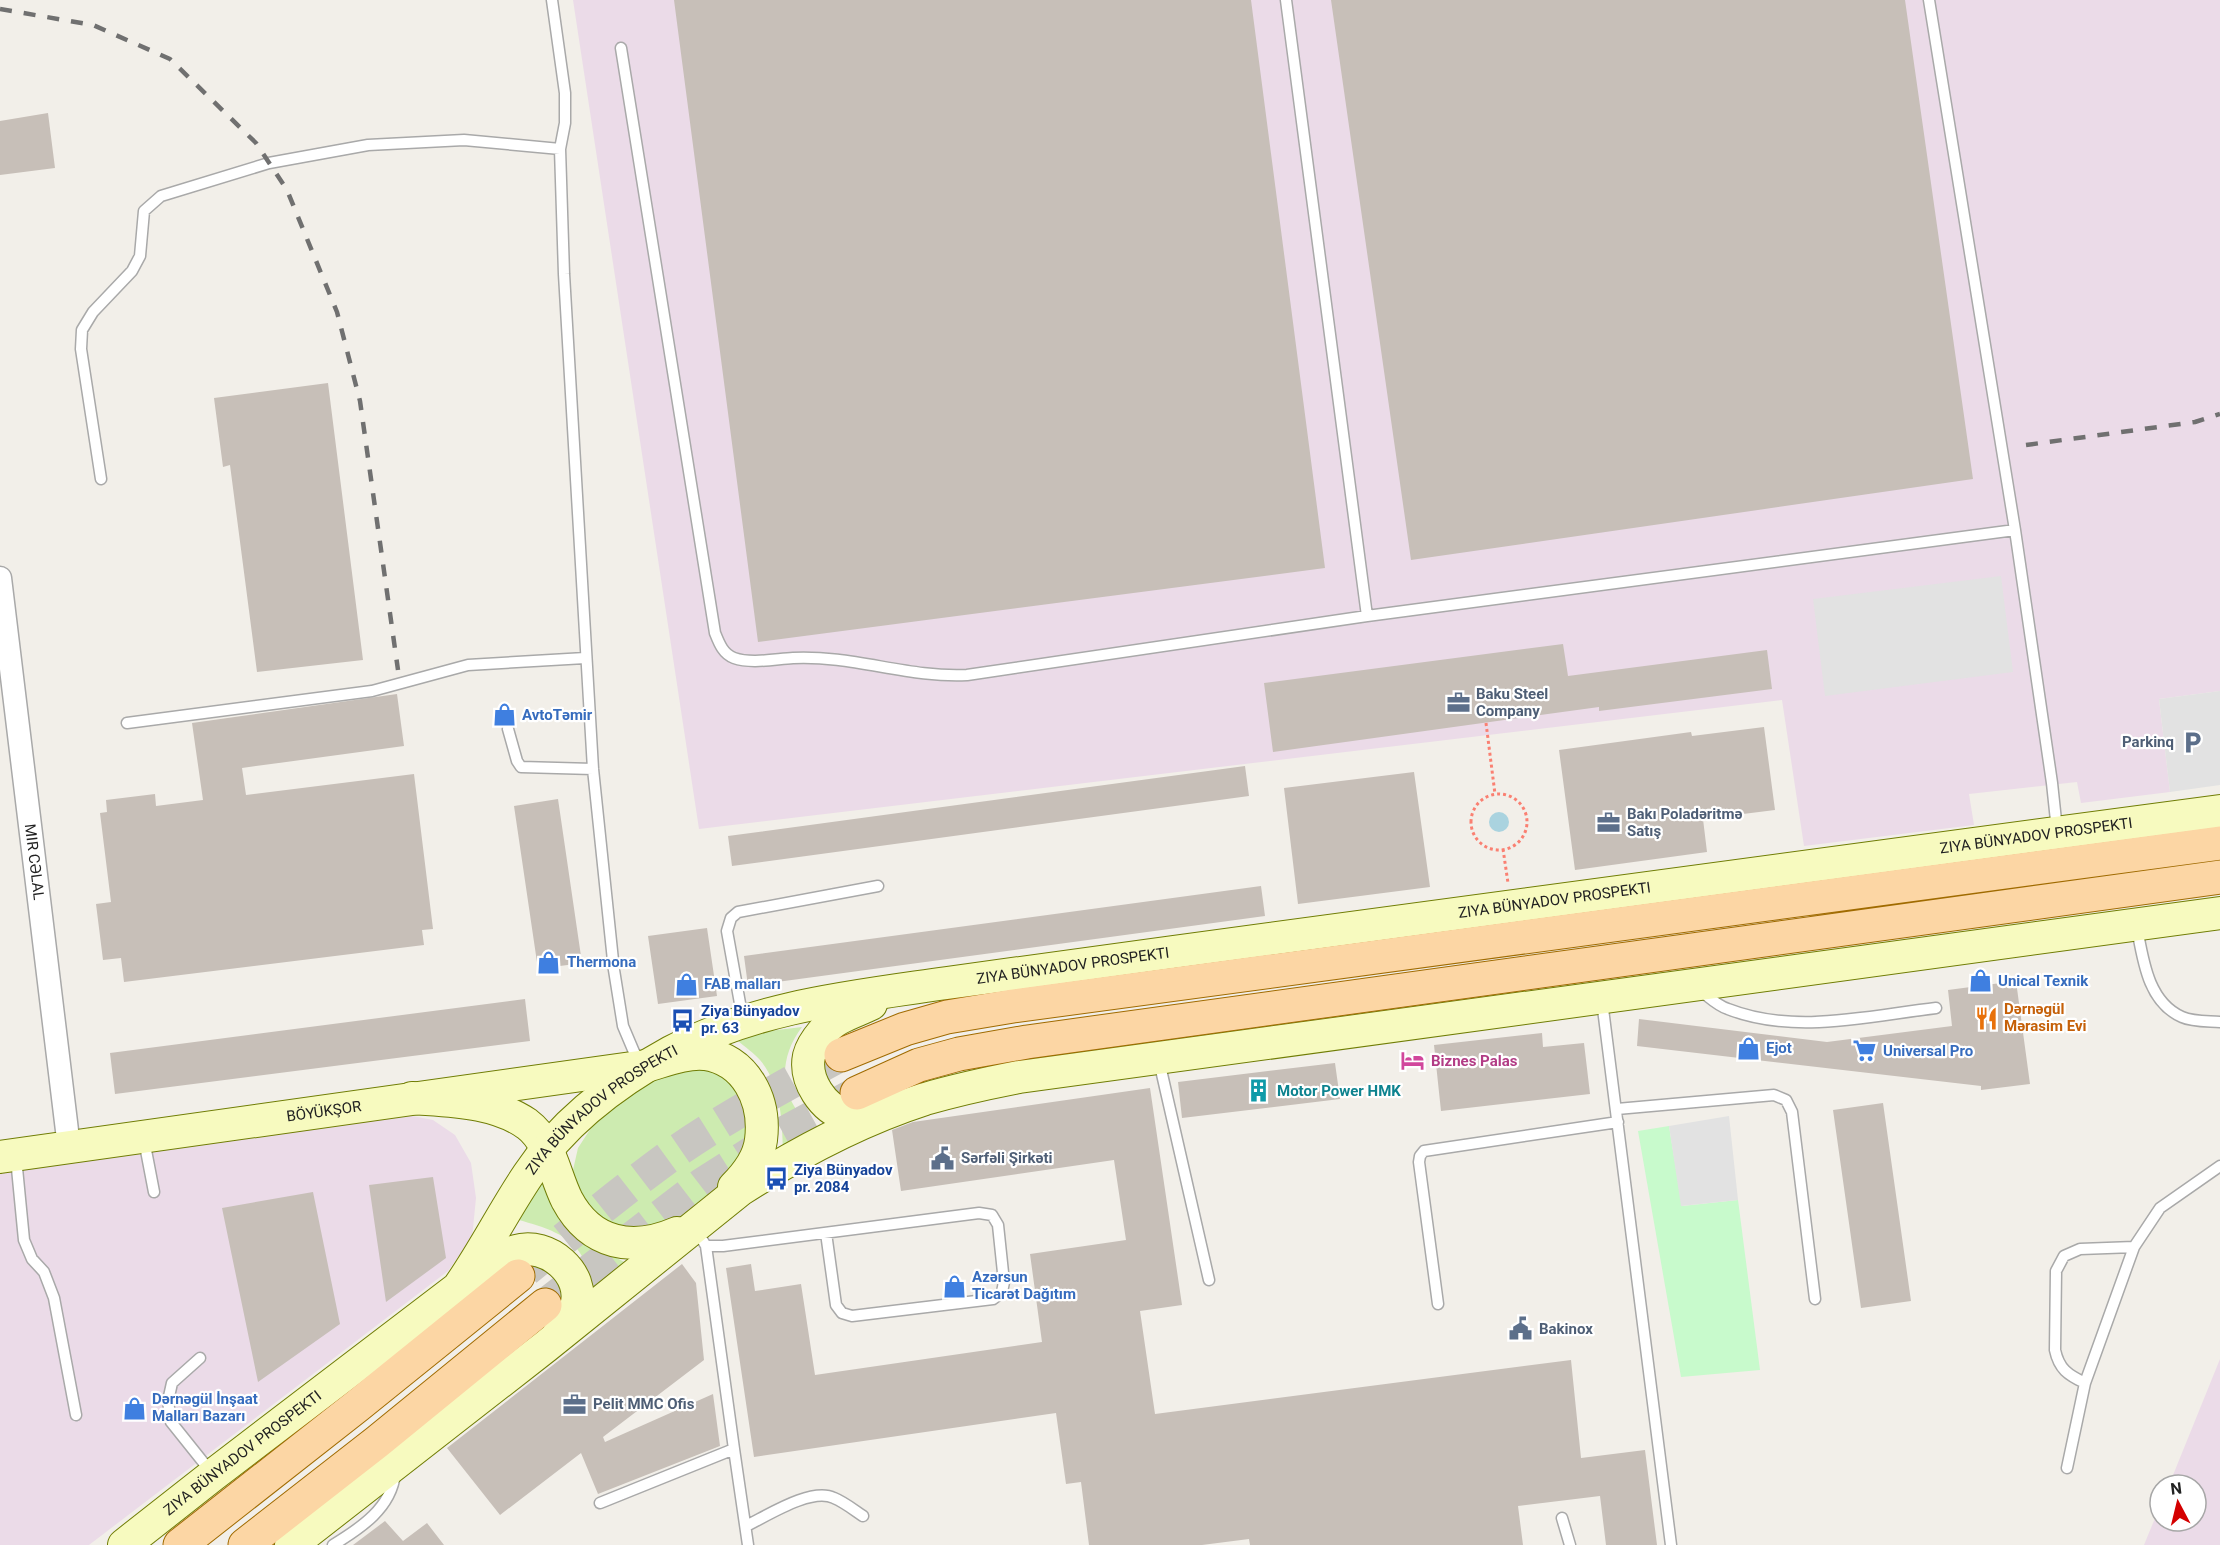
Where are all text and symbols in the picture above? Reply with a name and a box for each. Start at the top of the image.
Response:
place label: Baku Steel Company [1476,685,1548,720]
office icon: Baku Steel Company [1445,690,1471,716]
shop icon: AvtoTəmir [491,702,517,728]
place label: AvtoTəmir [522,706,593,724]
parking icon: Parkinq [2179,729,2205,755]
place label: Parkinq [2122,733,2174,751]
place label: Bakı Poladəritmə Satış [1627,805,1742,840]
office icon: Bakı Poladəritmə Satış [1596,810,1622,836]
street label: ZIYA BÜNYADOV PROSPEKTI [1939,814,2134,857]
street label: MIR CƏLAL [21,823,48,901]
street label: ZIYA BÜNYADOV PROSPEKTI [1457,878,1652,922]
street label: ZIYA BÜNYADOV PROSPEKTI [975,944,1170,988]
shop icon: Thermona [536,949,562,975]
place label: Thermona [567,953,636,971]
shop icon: Unical Texnik [1967,968,1993,994]
shop icon: FAB malları [673,971,699,997]
place label: Unical Texnik [1998,972,2089,990]
place label: FAB malları [704,975,781,993]
place label: Dərnəgül Mərasim Evi [2004,1000,2087,1035]
place label: Ziya Bünyadov pr. 63 [701,1002,800,1037]
restaurant icon: Dərnəgül Mərasim Evi [1973,1005,1999,1031]
bus stop icon: Ziya Bünyadov pr. 63 [670,1007,696,1033]
shop icon: Ejot [1735,1035,1761,1061]
supermarket icon: Universal Pro [1852,1038,1878,1064]
place label: Ejot [1766,1039,1792,1057]
street label: ZIYA BÜNYADOV PROSPEKTI [522,1041,681,1178]
place label: Universal Pro [1883,1042,1973,1060]
hotel icon: Biznes Palas [1400,1048,1426,1074]
place label: Biznes Palas [1431,1052,1518,1070]
building icon: Motor Power HMK [1246,1078,1272,1104]
place label: Motor Power HMK [1277,1082,1401,1100]
street label: BÖYÜKŞOR [285,1097,362,1126]
public building icon: Sərfəli Şirkəti [930,1145,956,1171]
place label: Sərfəli Şirkəti [961,1149,1052,1167]
place label: Ziya Bünyadov pr. 2084 [794,1161,893,1196]
bus stop icon: Ziya Bünyadov pr. 2084 [763,1166,789,1192]
place label: Azərsun Ticarət Dağıtım [972,1268,1076,1303]
shop icon: Azərsun Ticarət Dağıtım [941,1273,967,1299]
public building icon: Bakinox [1508,1316,1534,1342]
place label: Bakinox [1539,1320,1593,1338]
street label: ZIYA BÜNYADOV PROSPEKTI [160,1387,325,1519]
place label: Dərnəgül İnşaat Malları Bazarı [152,1390,258,1425]
office icon: Pelit MMC Ofis [562,1391,588,1417]
shop icon: Dərnəgül İnşaat Malları Bazarı [121,1395,147,1421]
place label: Pelit MMC Ofis [593,1395,695,1413]
north arrow [2148,1473,2208,1533]
text: N [2169,1478,2183,1499]

